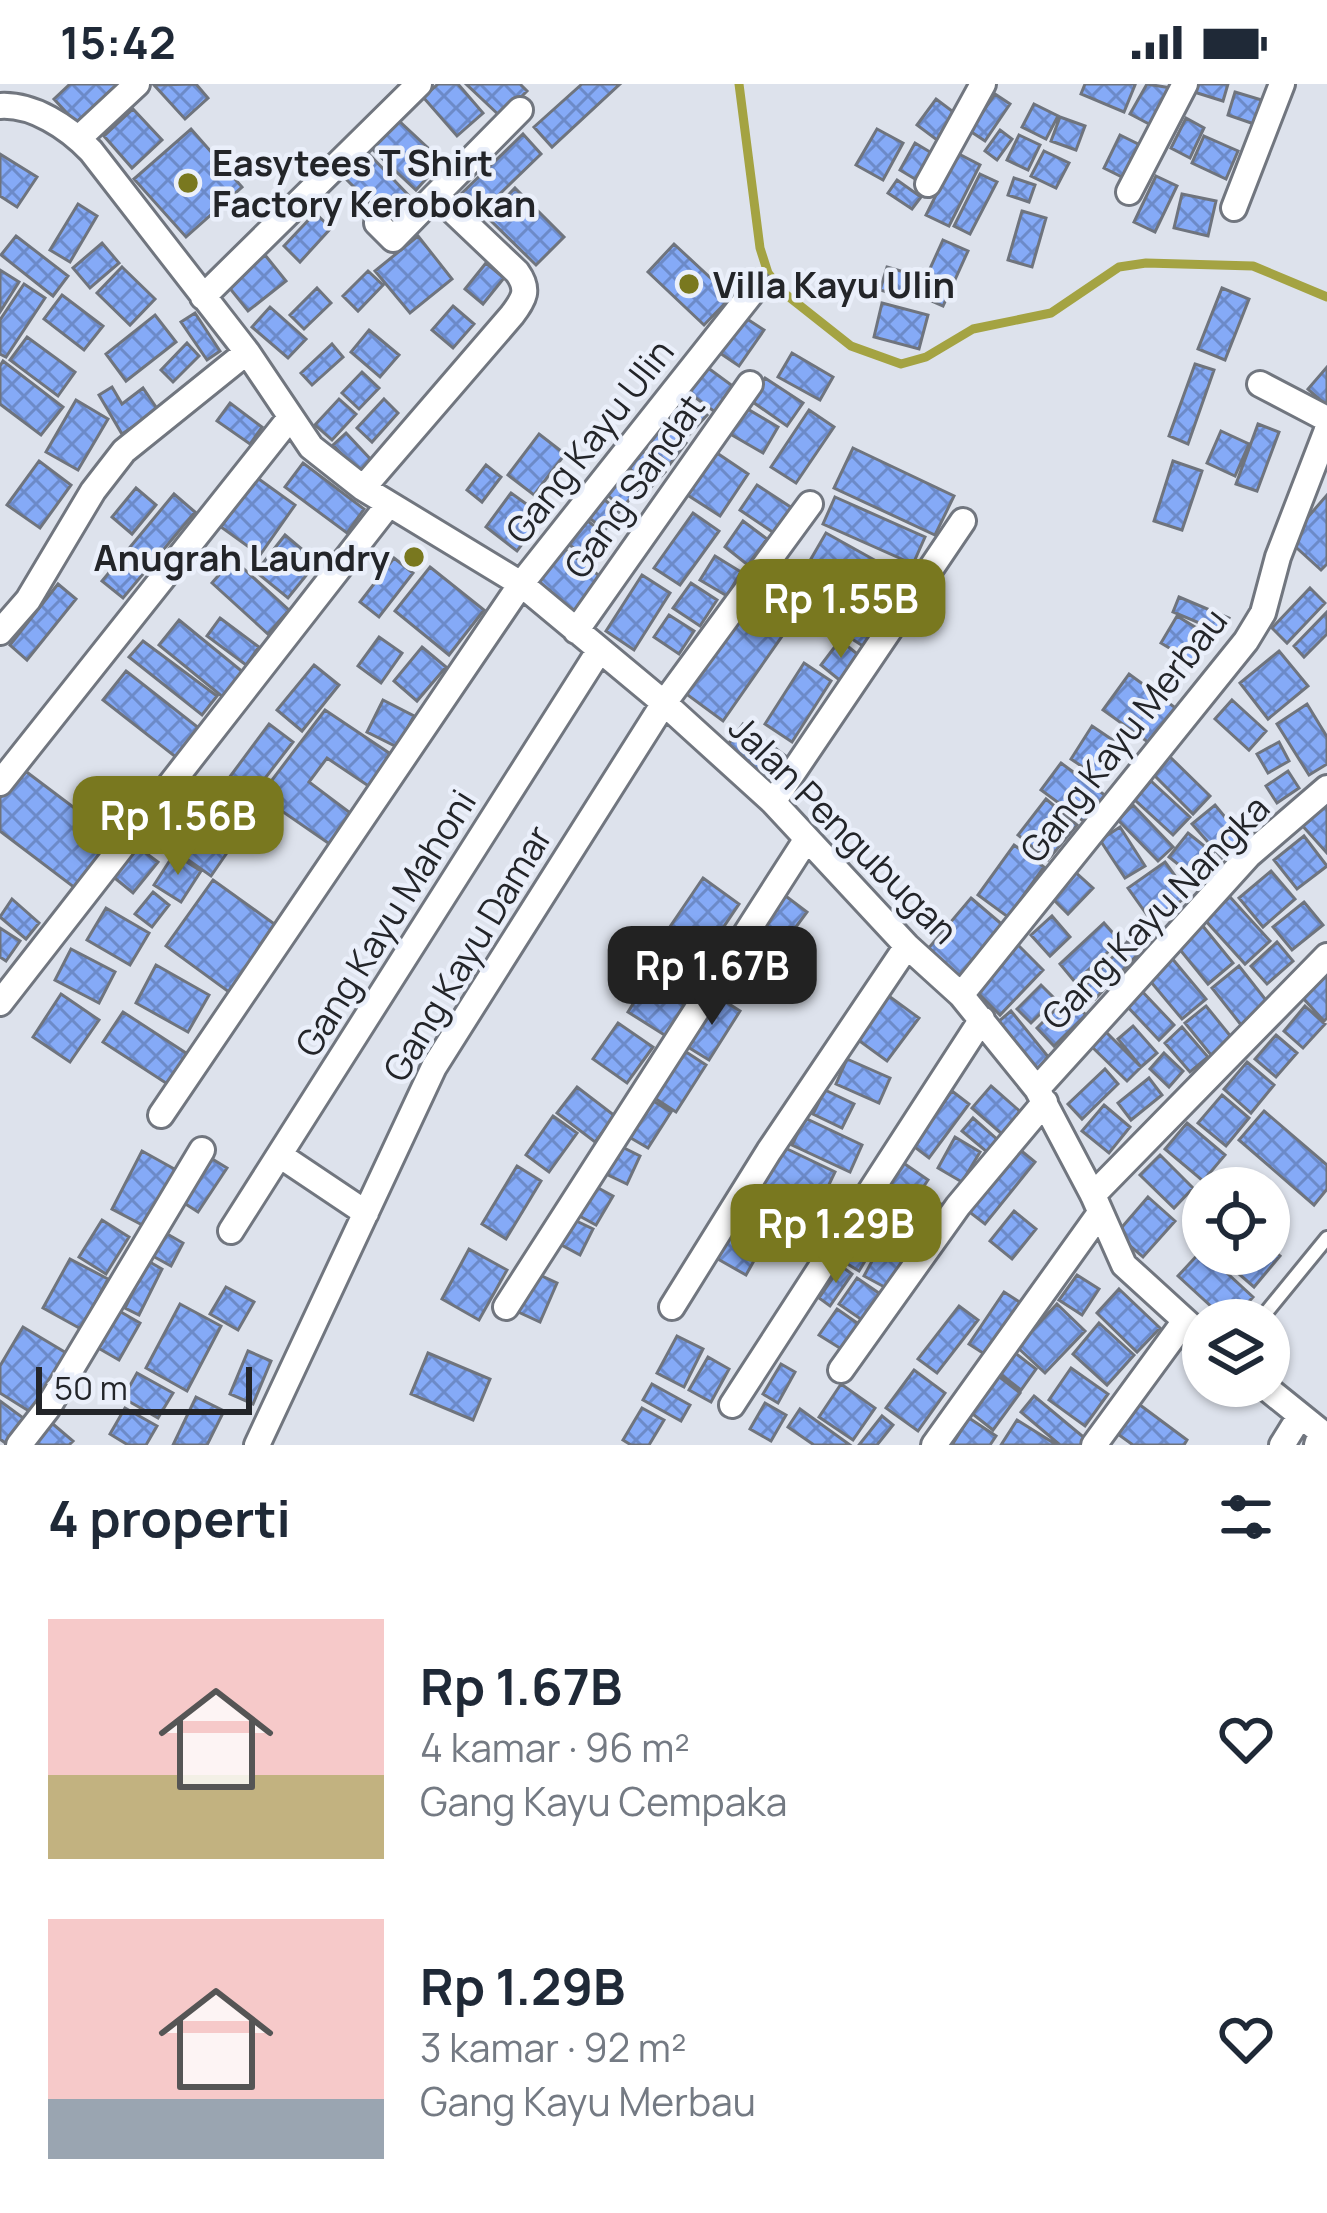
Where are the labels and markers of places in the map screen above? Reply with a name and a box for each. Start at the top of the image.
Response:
place label: Easytees T Shirt Factory Kerobokan [212,138,536,228]
marker: Easytees T Shirt Factory Kerobokan [175,170,201,196]
place label: Villa Kayu Ulin [713,260,955,309]
marker: Villa Kayu Ulin [676,271,702,297]
place label: Anugrah Laundry [93,533,390,582]
marker: Anugrah Laundry [401,544,427,570]
pin: Rp 1.55B [717,559,965,661]
pin: Rp 1.56B [54,776,302,878]
pin: Rp 1.67B [588,926,836,1028]
pin: Rp 1.29B [712,1184,960,1286]

